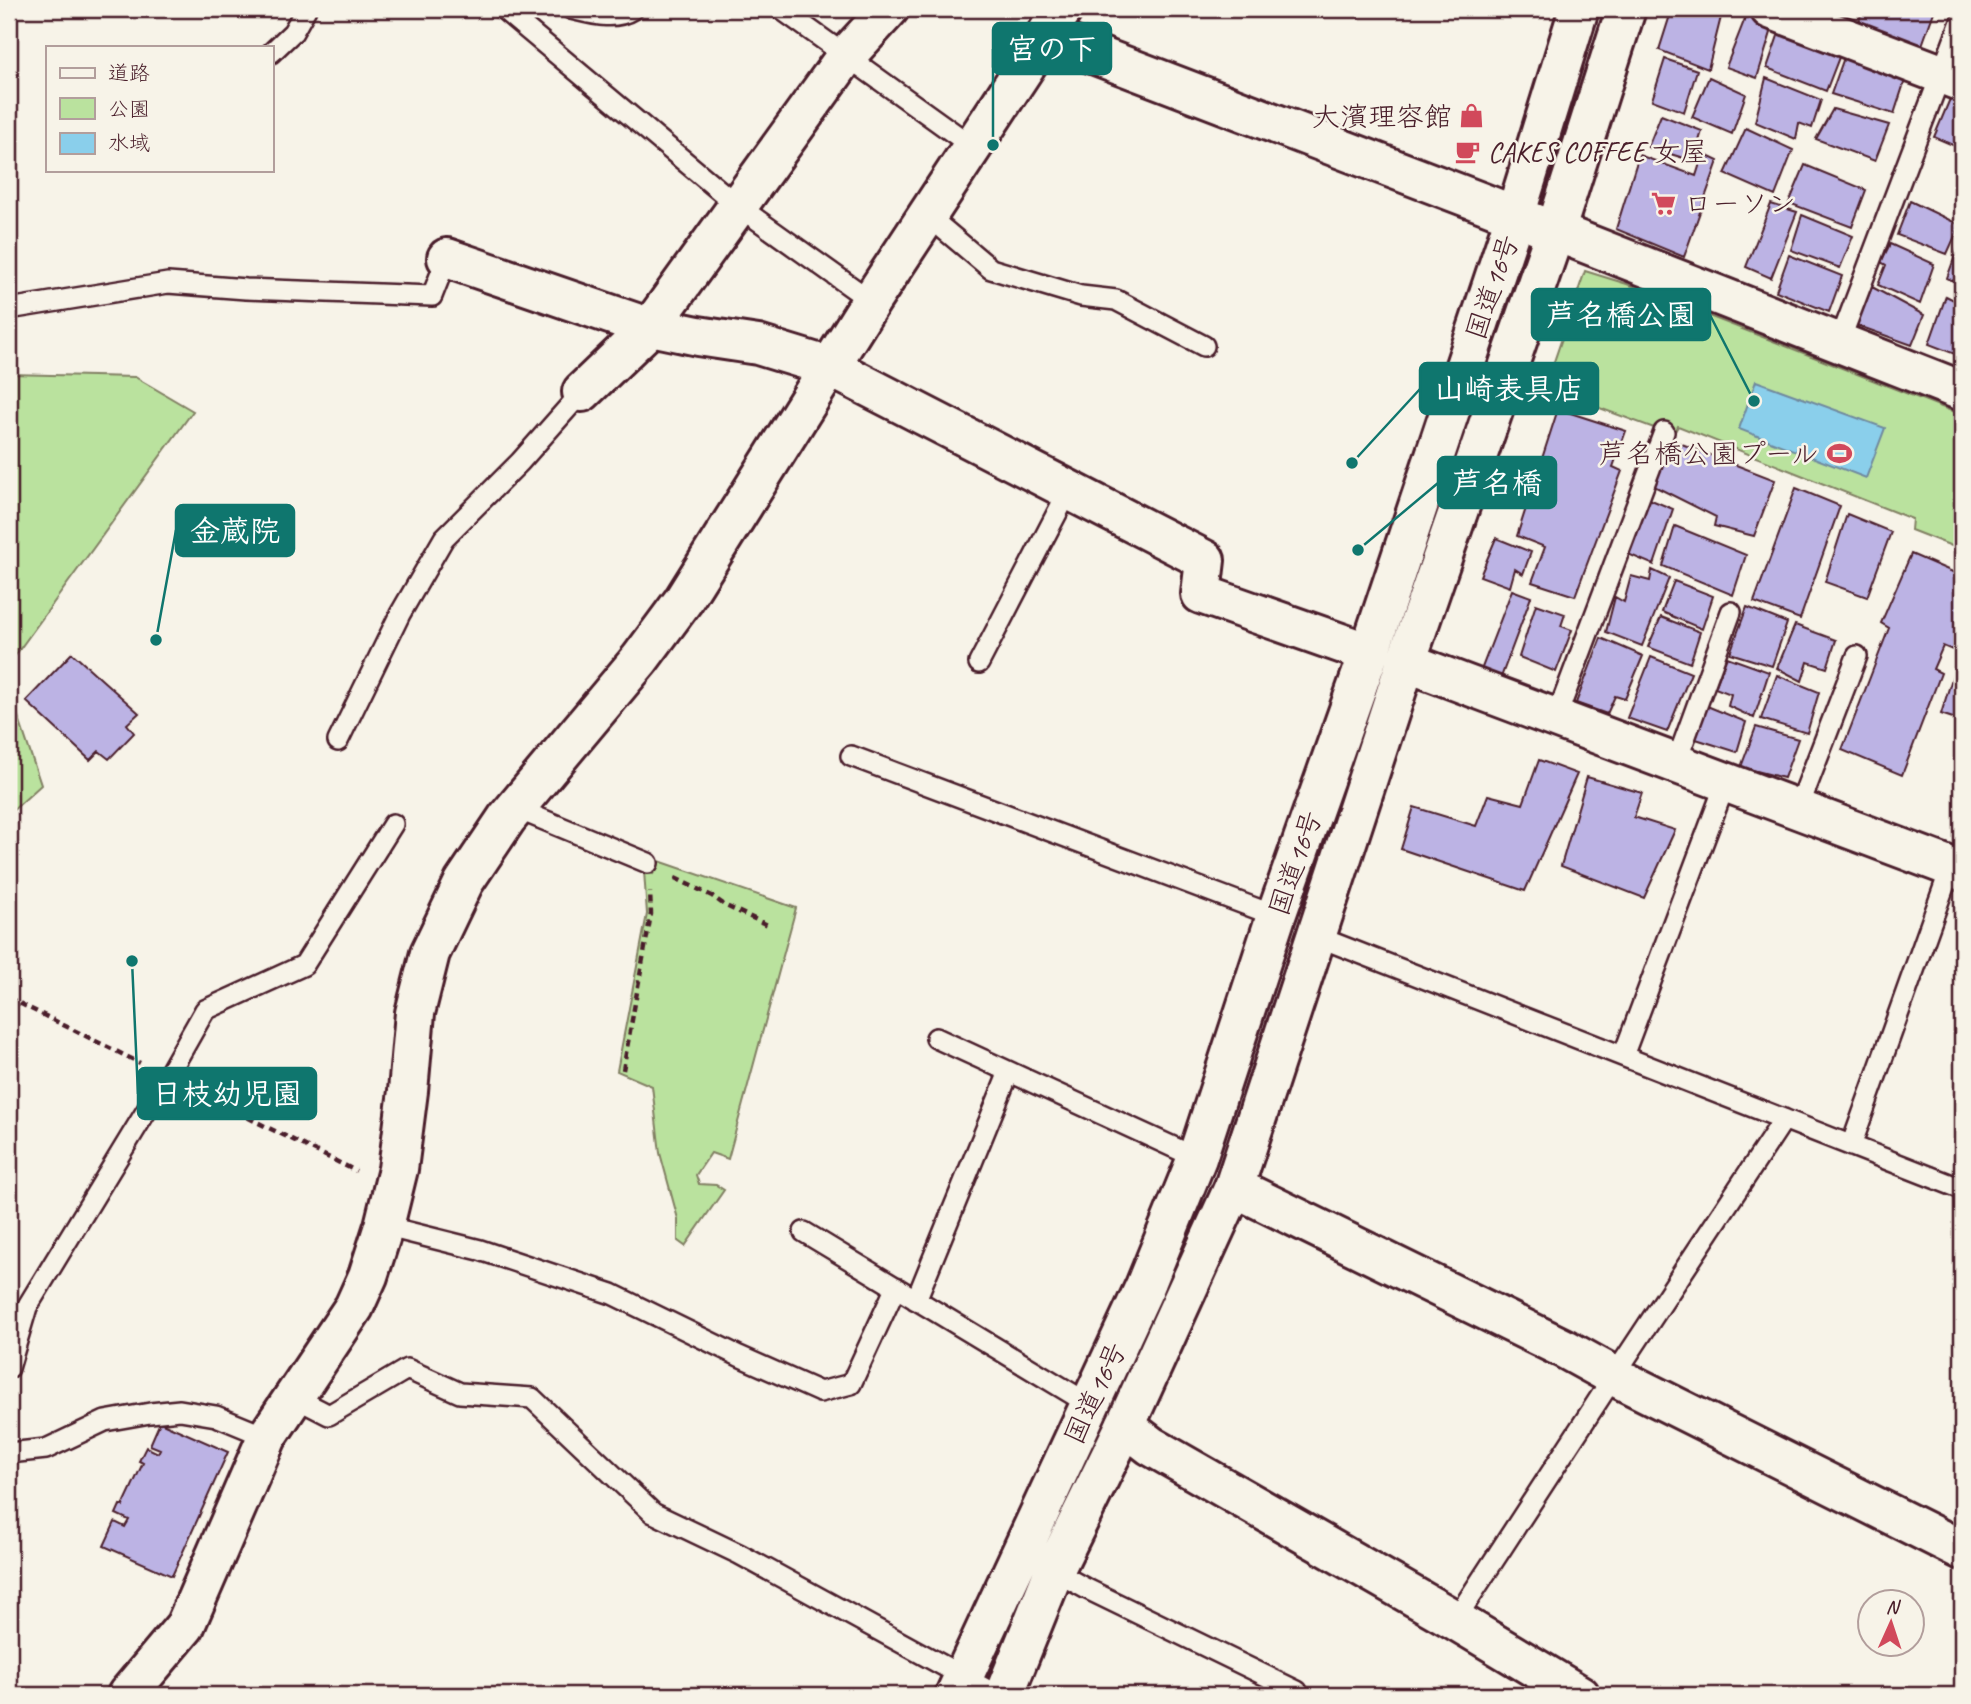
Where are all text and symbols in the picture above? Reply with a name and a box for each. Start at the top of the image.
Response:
callout: 宮の下 [993,23,1111,74]
text: 宮の下 [1007,30,1097,68]
legend [46,46,273,172]
text: 道路 [108,60,150,86]
text: 公園 [108,96,150,122]
place label: 大濱理容館 [1312,99,1452,134]
shop icon: 大濱理容館 [1458,102,1486,130]
text: 水域 [108,130,150,156]
place label: CAKES COFFEE 女屋 [1488,134,1708,169]
cafe icon: CAKES COFFEE 女屋 [1454,137,1482,165]
place label: ローソン [1684,186,1796,221]
supermarket icon: ローソン [1650,189,1678,217]
street label: 国道16号 [1458,230,1526,344]
callout: 芦名橋公園 [1532,289,1710,340]
text: 芦名橋公園 [1546,296,1696,334]
callout: 山崎表具店 [1420,363,1598,414]
text: 山崎表具店 [1434,370,1584,408]
place label: 芦名橋公園プール [1598,436,1819,471]
sports icon: 芦名橋公園プール [1825,439,1853,467]
callout: 芦名橋 [1438,457,1556,508]
text: 芦名橋 [1452,464,1542,502]
callout: 金蔵院 [176,505,294,556]
text: 金蔵院 [190,512,280,550]
street label: 国道16号 [1261,806,1329,920]
callout: 日枝幼児園 [138,1068,316,1119]
text: 日枝幼児園 [152,1075,302,1113]
street label: 国道16号 [1056,1336,1134,1450]
north arrow [1856,1588,1926,1658]
text: N [1885,1595,1902,1619]

